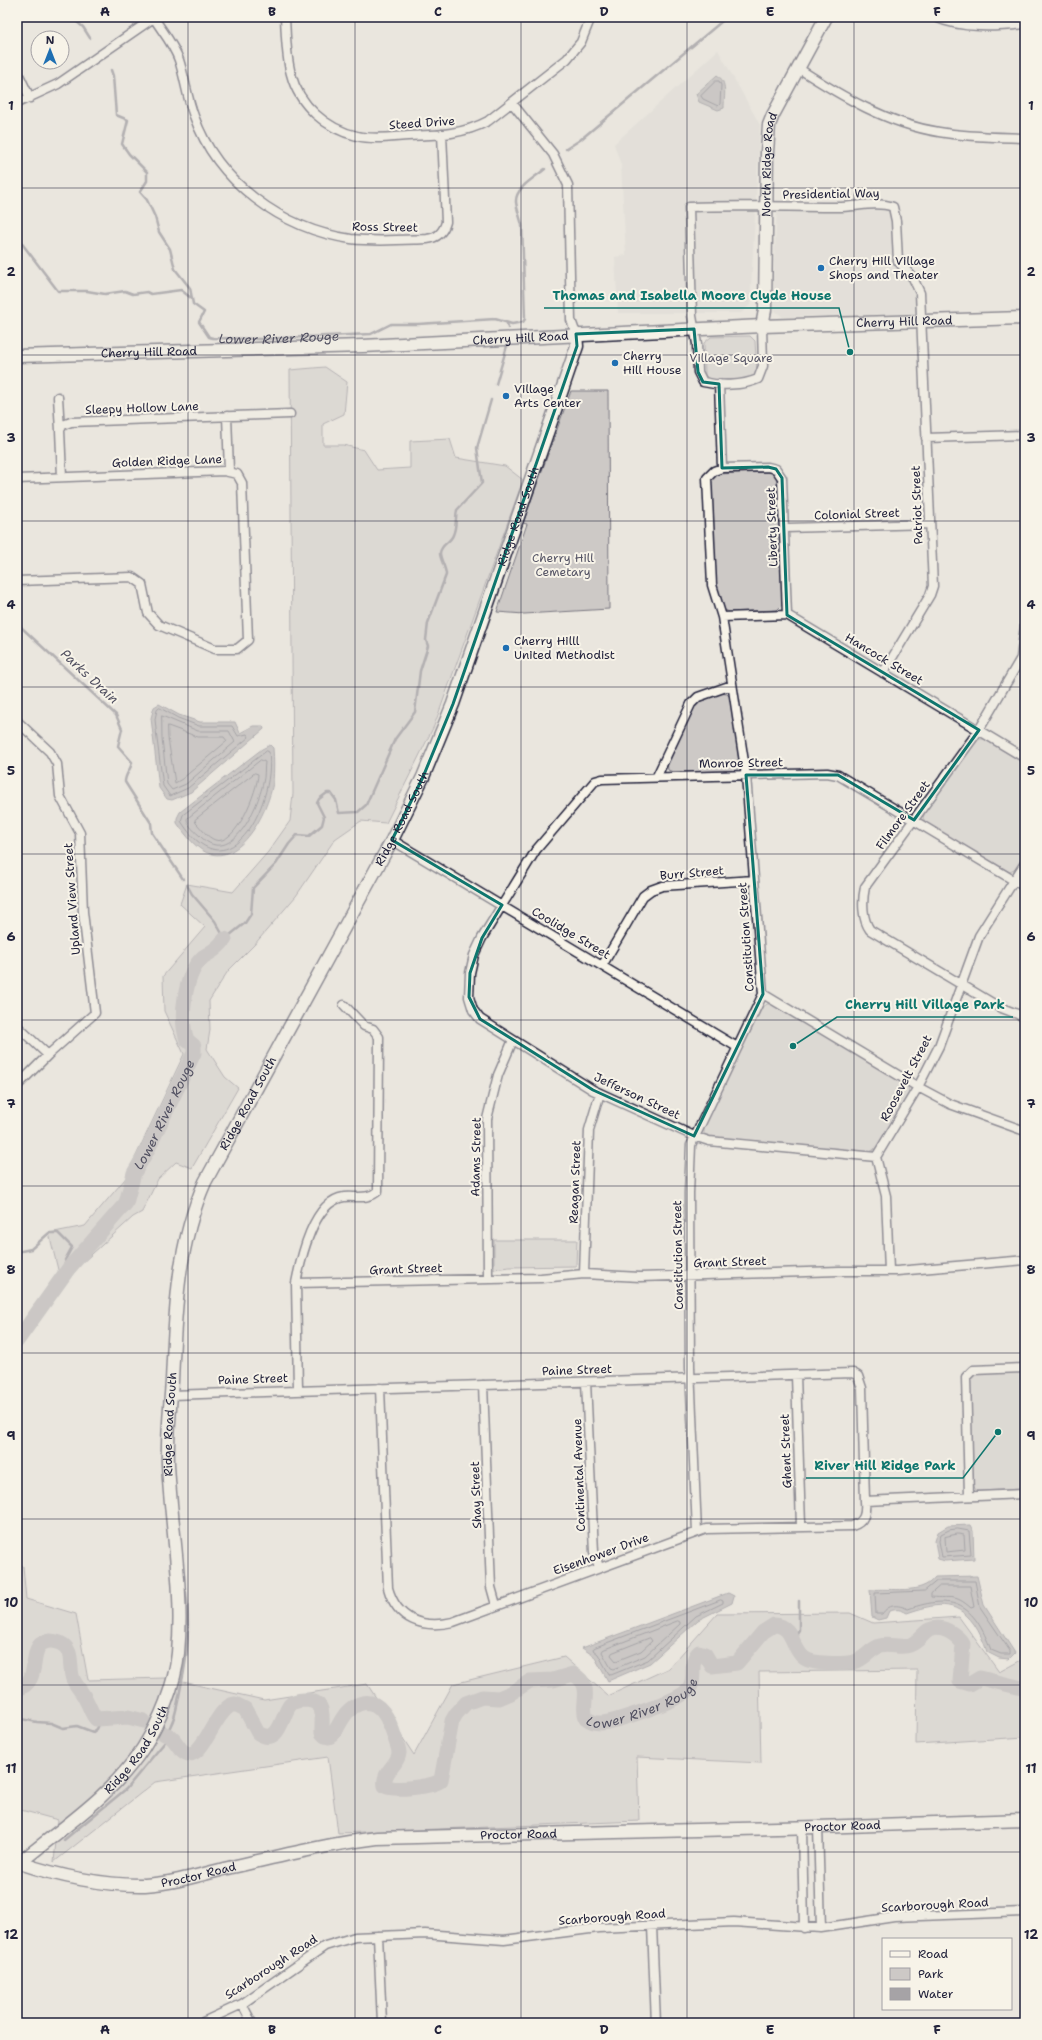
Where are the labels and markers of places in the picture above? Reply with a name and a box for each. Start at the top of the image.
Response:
place label: Cherry Hill Village Shops and Theater [829,253,939,283]
marker: Cherry Hill Village Shops and Theater [816,263,826,273]
callout: Thomas and Isabella Moore Clyde House [544,283,839,308]
place label: Cherry Hill House [623,348,682,378]
marker: Cherry Hill House [610,358,620,368]
place label: Village Arts Center [514,381,582,411]
marker: Village Arts Center [501,391,511,401]
place label: Cherry Hilll United Methodist [514,633,615,663]
marker: Cherry Hilll United Methodist [501,643,511,653]
callout: Cherry Hill Village Park [837,992,1013,1017]
callout: River Hill Ridge Park [806,1453,963,1478]

